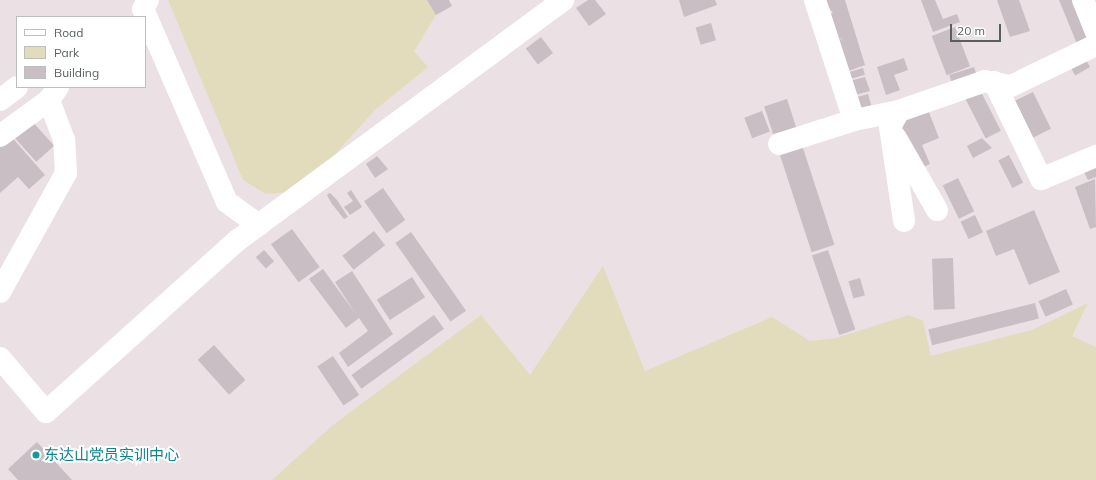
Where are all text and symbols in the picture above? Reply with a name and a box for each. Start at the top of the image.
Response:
legend [16,16,146,88]
scale bar [952,16,1003,42]
text: 20 m [957,23,985,38]
text: Road [54,25,83,40]
text: Park [54,45,79,60]
text: Building [54,65,99,80]
place label: 东达山党员实训中心 [44,446,179,464]
marker: 东达山党员实训中心 [31,450,41,460]

